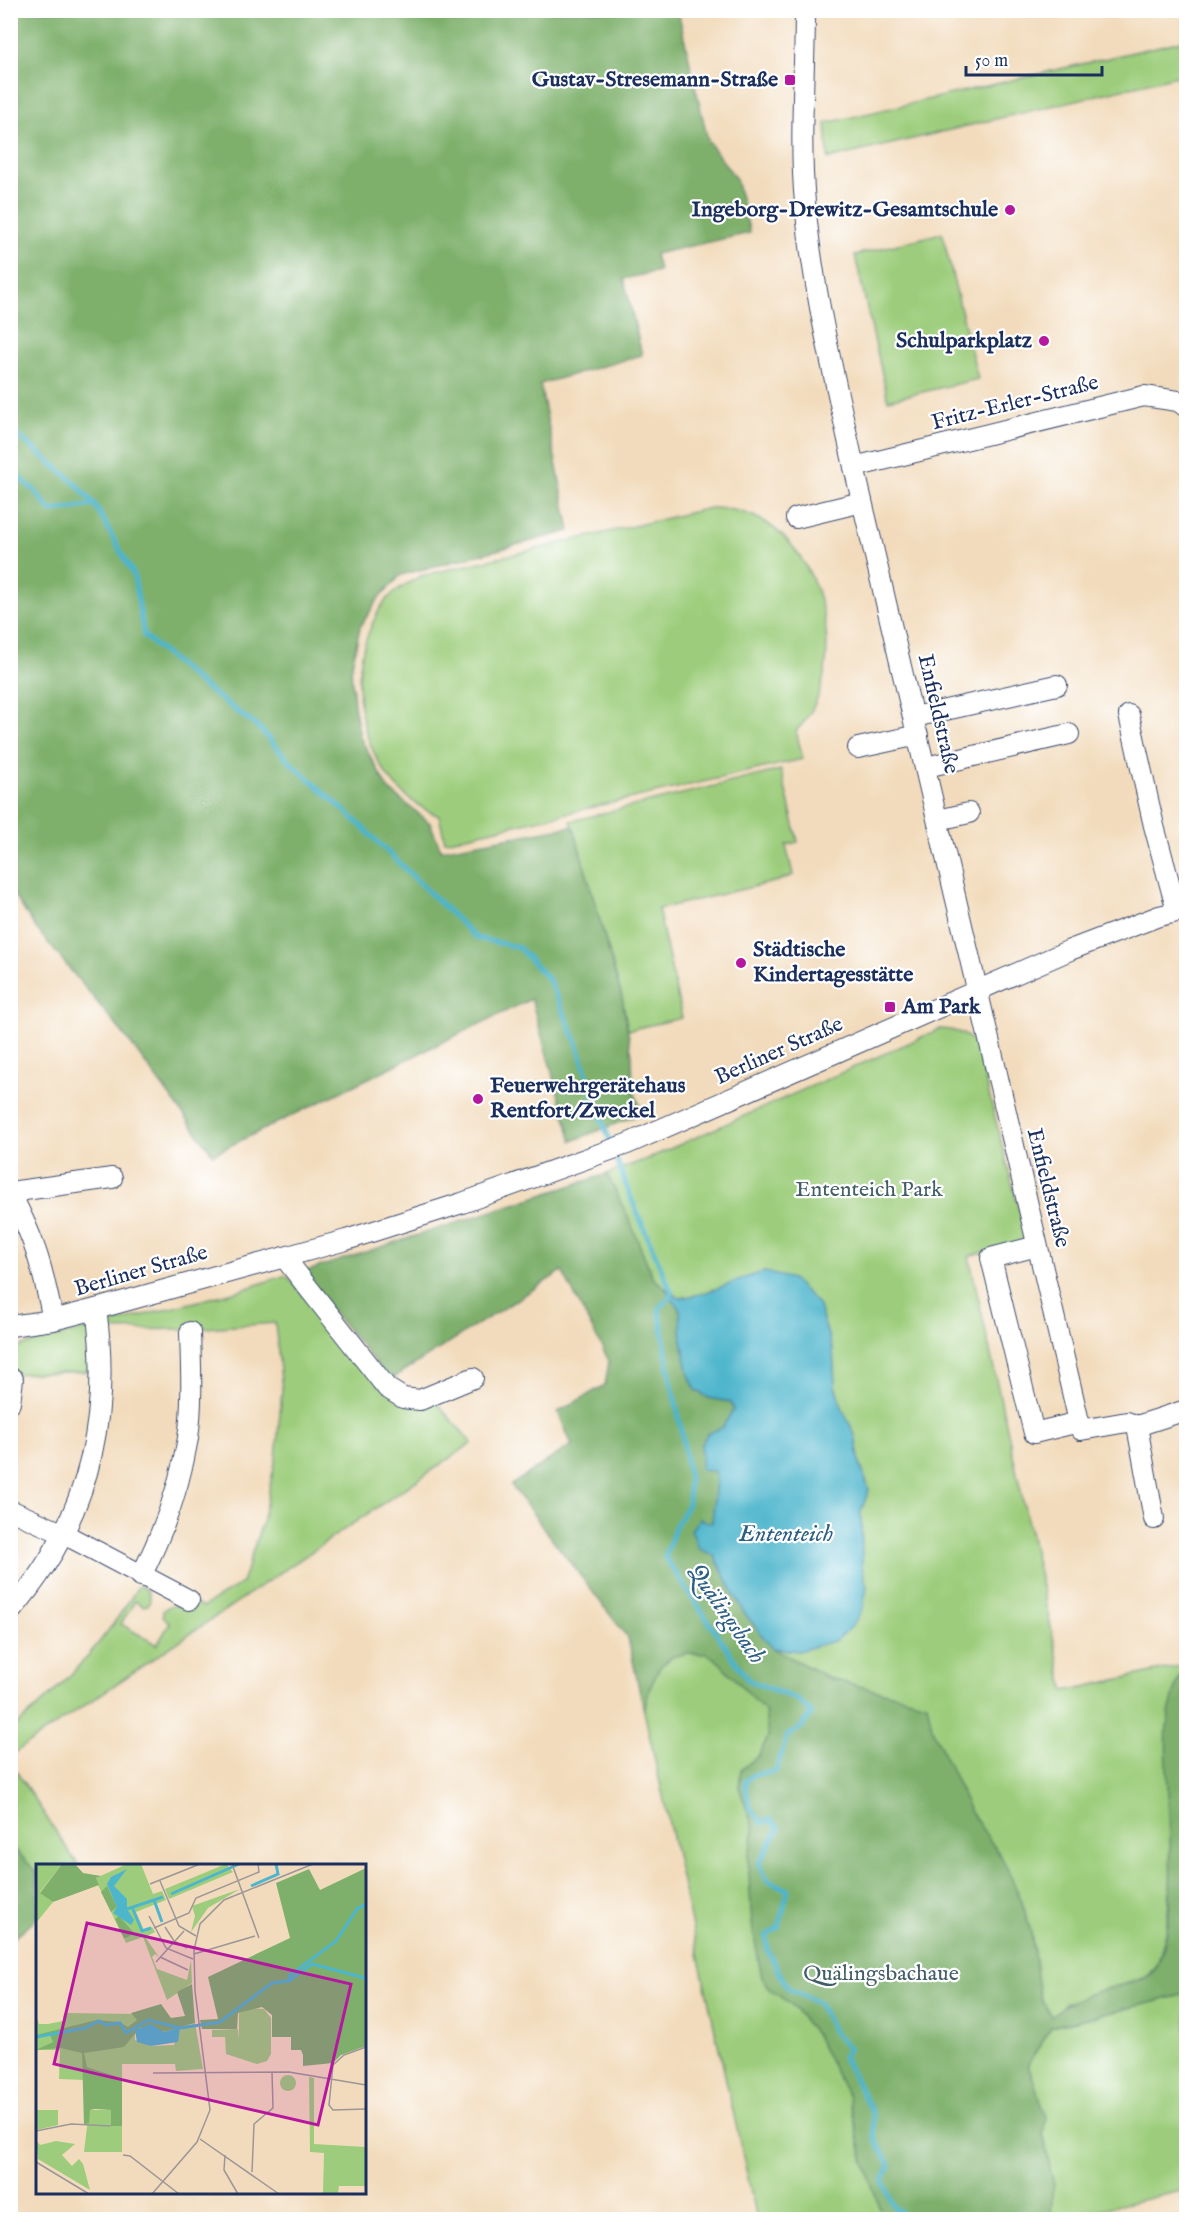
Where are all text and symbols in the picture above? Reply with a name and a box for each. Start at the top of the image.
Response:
scale bar [966,39,1102,77]
text: 50 m [975,50,1008,73]
place label: Gustav-Stresemann-Straße [532,66,778,94]
marker: Gustav-Stresemann-Straße [783,73,797,87]
place label: Ingeborg-Drewitz-Gesamtschule [691,196,998,224]
marker: Ingeborg-Drewitz-Gesamtschule [1003,203,1017,217]
place label: Schulparkplatz [896,327,1033,355]
marker: Schulparkplatz [1037,334,1051,348]
street label: Fritz-Erler-Straße [929,369,1101,437]
street label: Enfieldstraße [911,651,965,777]
place label: Städtische Kindertagesstätte [753,936,913,989]
marker: Städtische Kindertagesstätte [734,956,748,970]
place label: Am Park [901,993,982,1021]
marker: Am Park [883,1000,897,1014]
street label: Berliner Straße [711,1010,847,1092]
place label: Feuerwehrgerätehaus Rentfort/Zweckel [490,1072,686,1125]
marker: Feuerwehrgerätehaus Rentfort/Zweckel [471,1092,485,1106]
street label: Enfieldstraße [1020,1125,1076,1251]
park label: Ententeich Park [795,1176,943,1204]
street label: Berliner Straße [71,1239,211,1303]
water label: Ententeich [738,1519,833,1550]
water label: Quälingsbach [680,1558,772,1670]
inset map [36,1864,366,2194]
park label: Quälingsbachaue [803,1960,959,1988]

